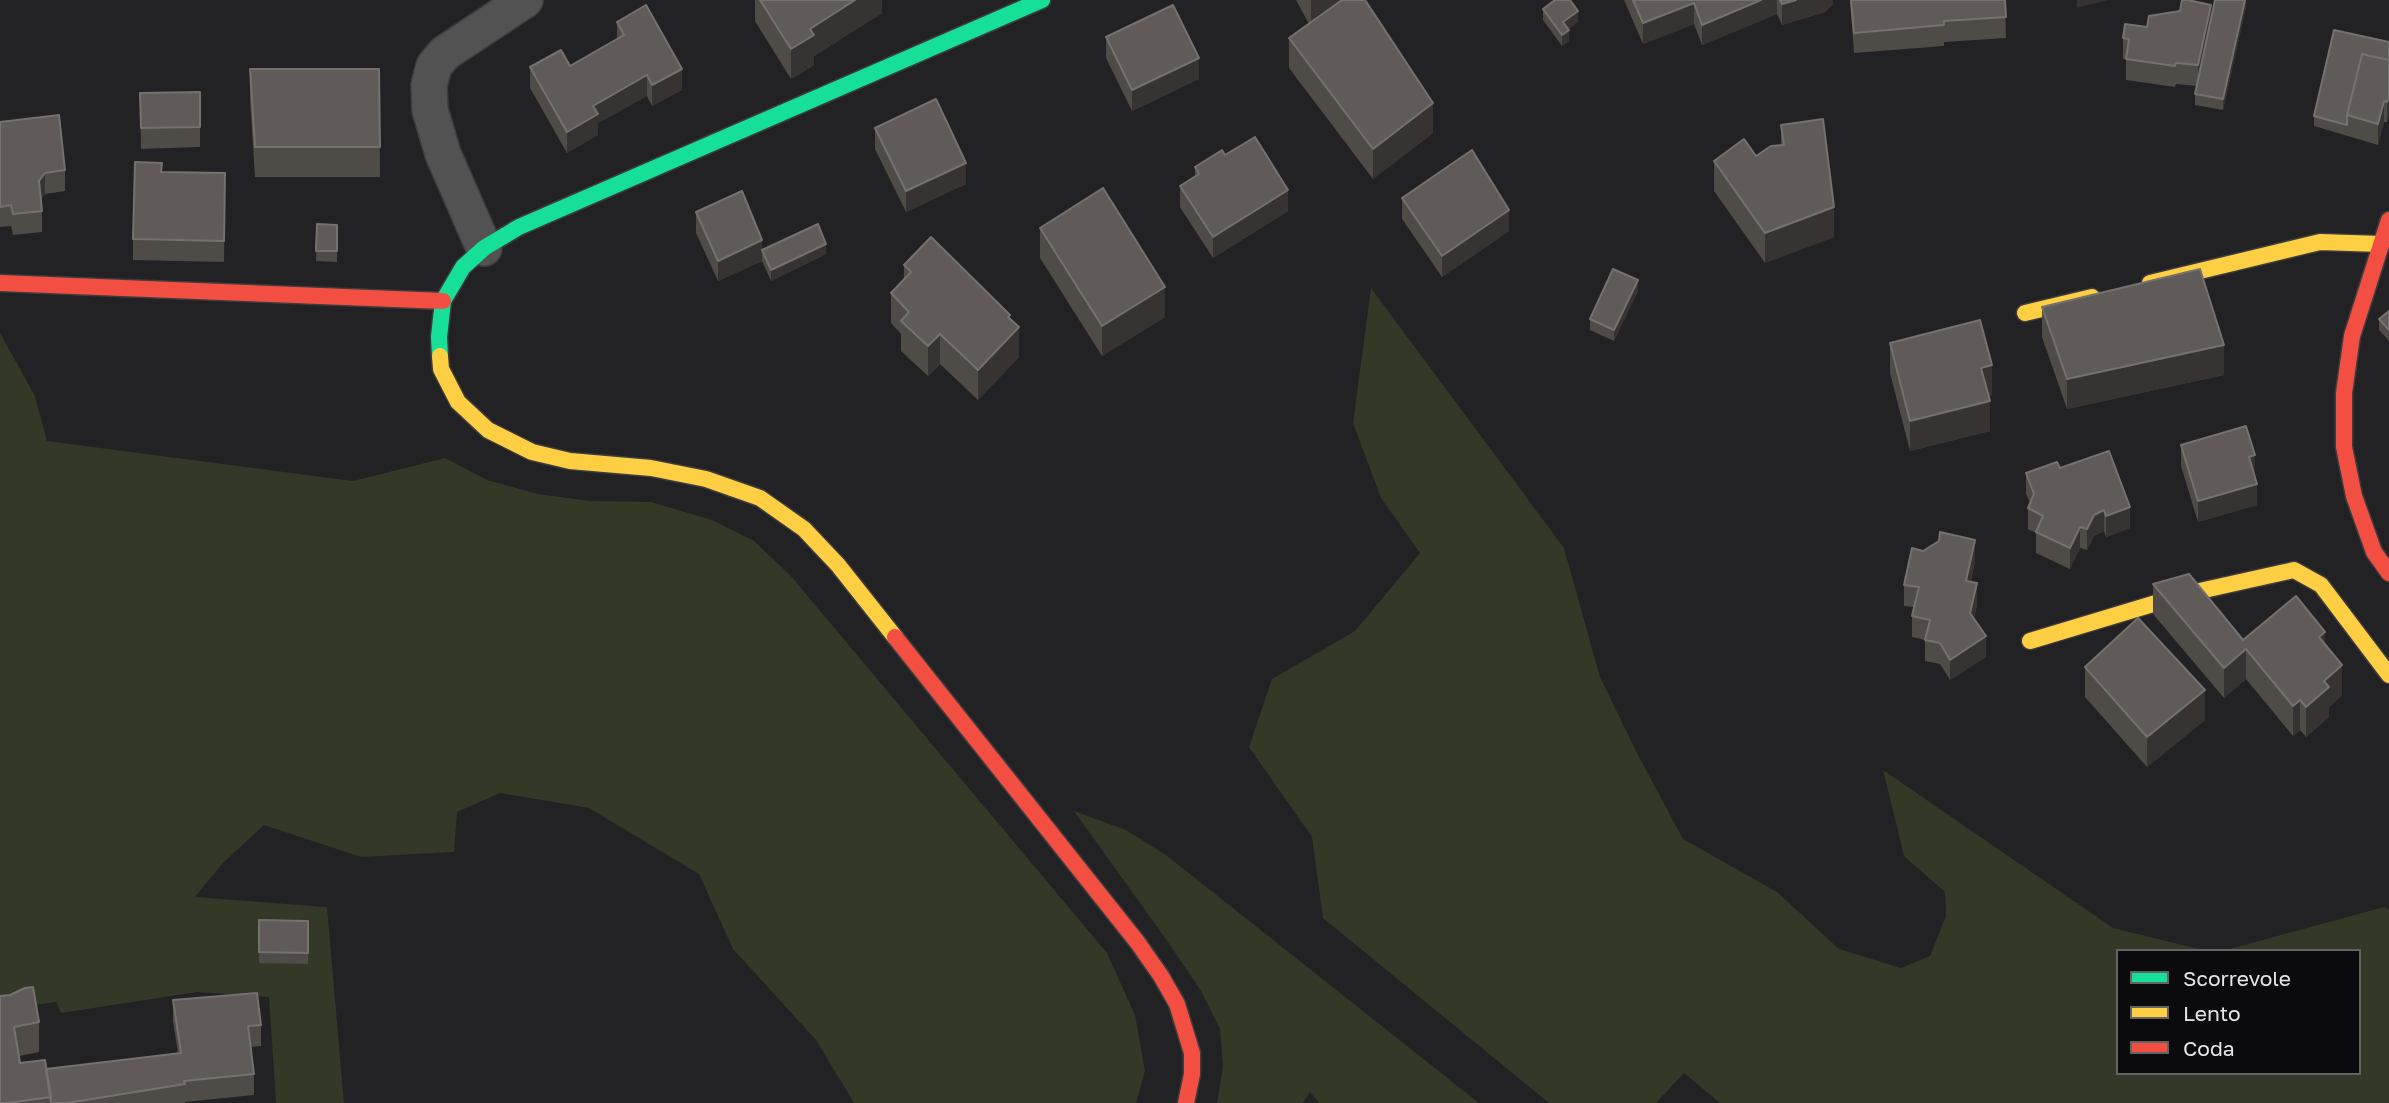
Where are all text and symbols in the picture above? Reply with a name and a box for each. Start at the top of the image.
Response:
legend [2116,949,2361,1075]
text: Scorrevole [2183,965,2291,991]
text: Lento [2183,1000,2241,1026]
text: Coda [2183,1035,2235,1061]

